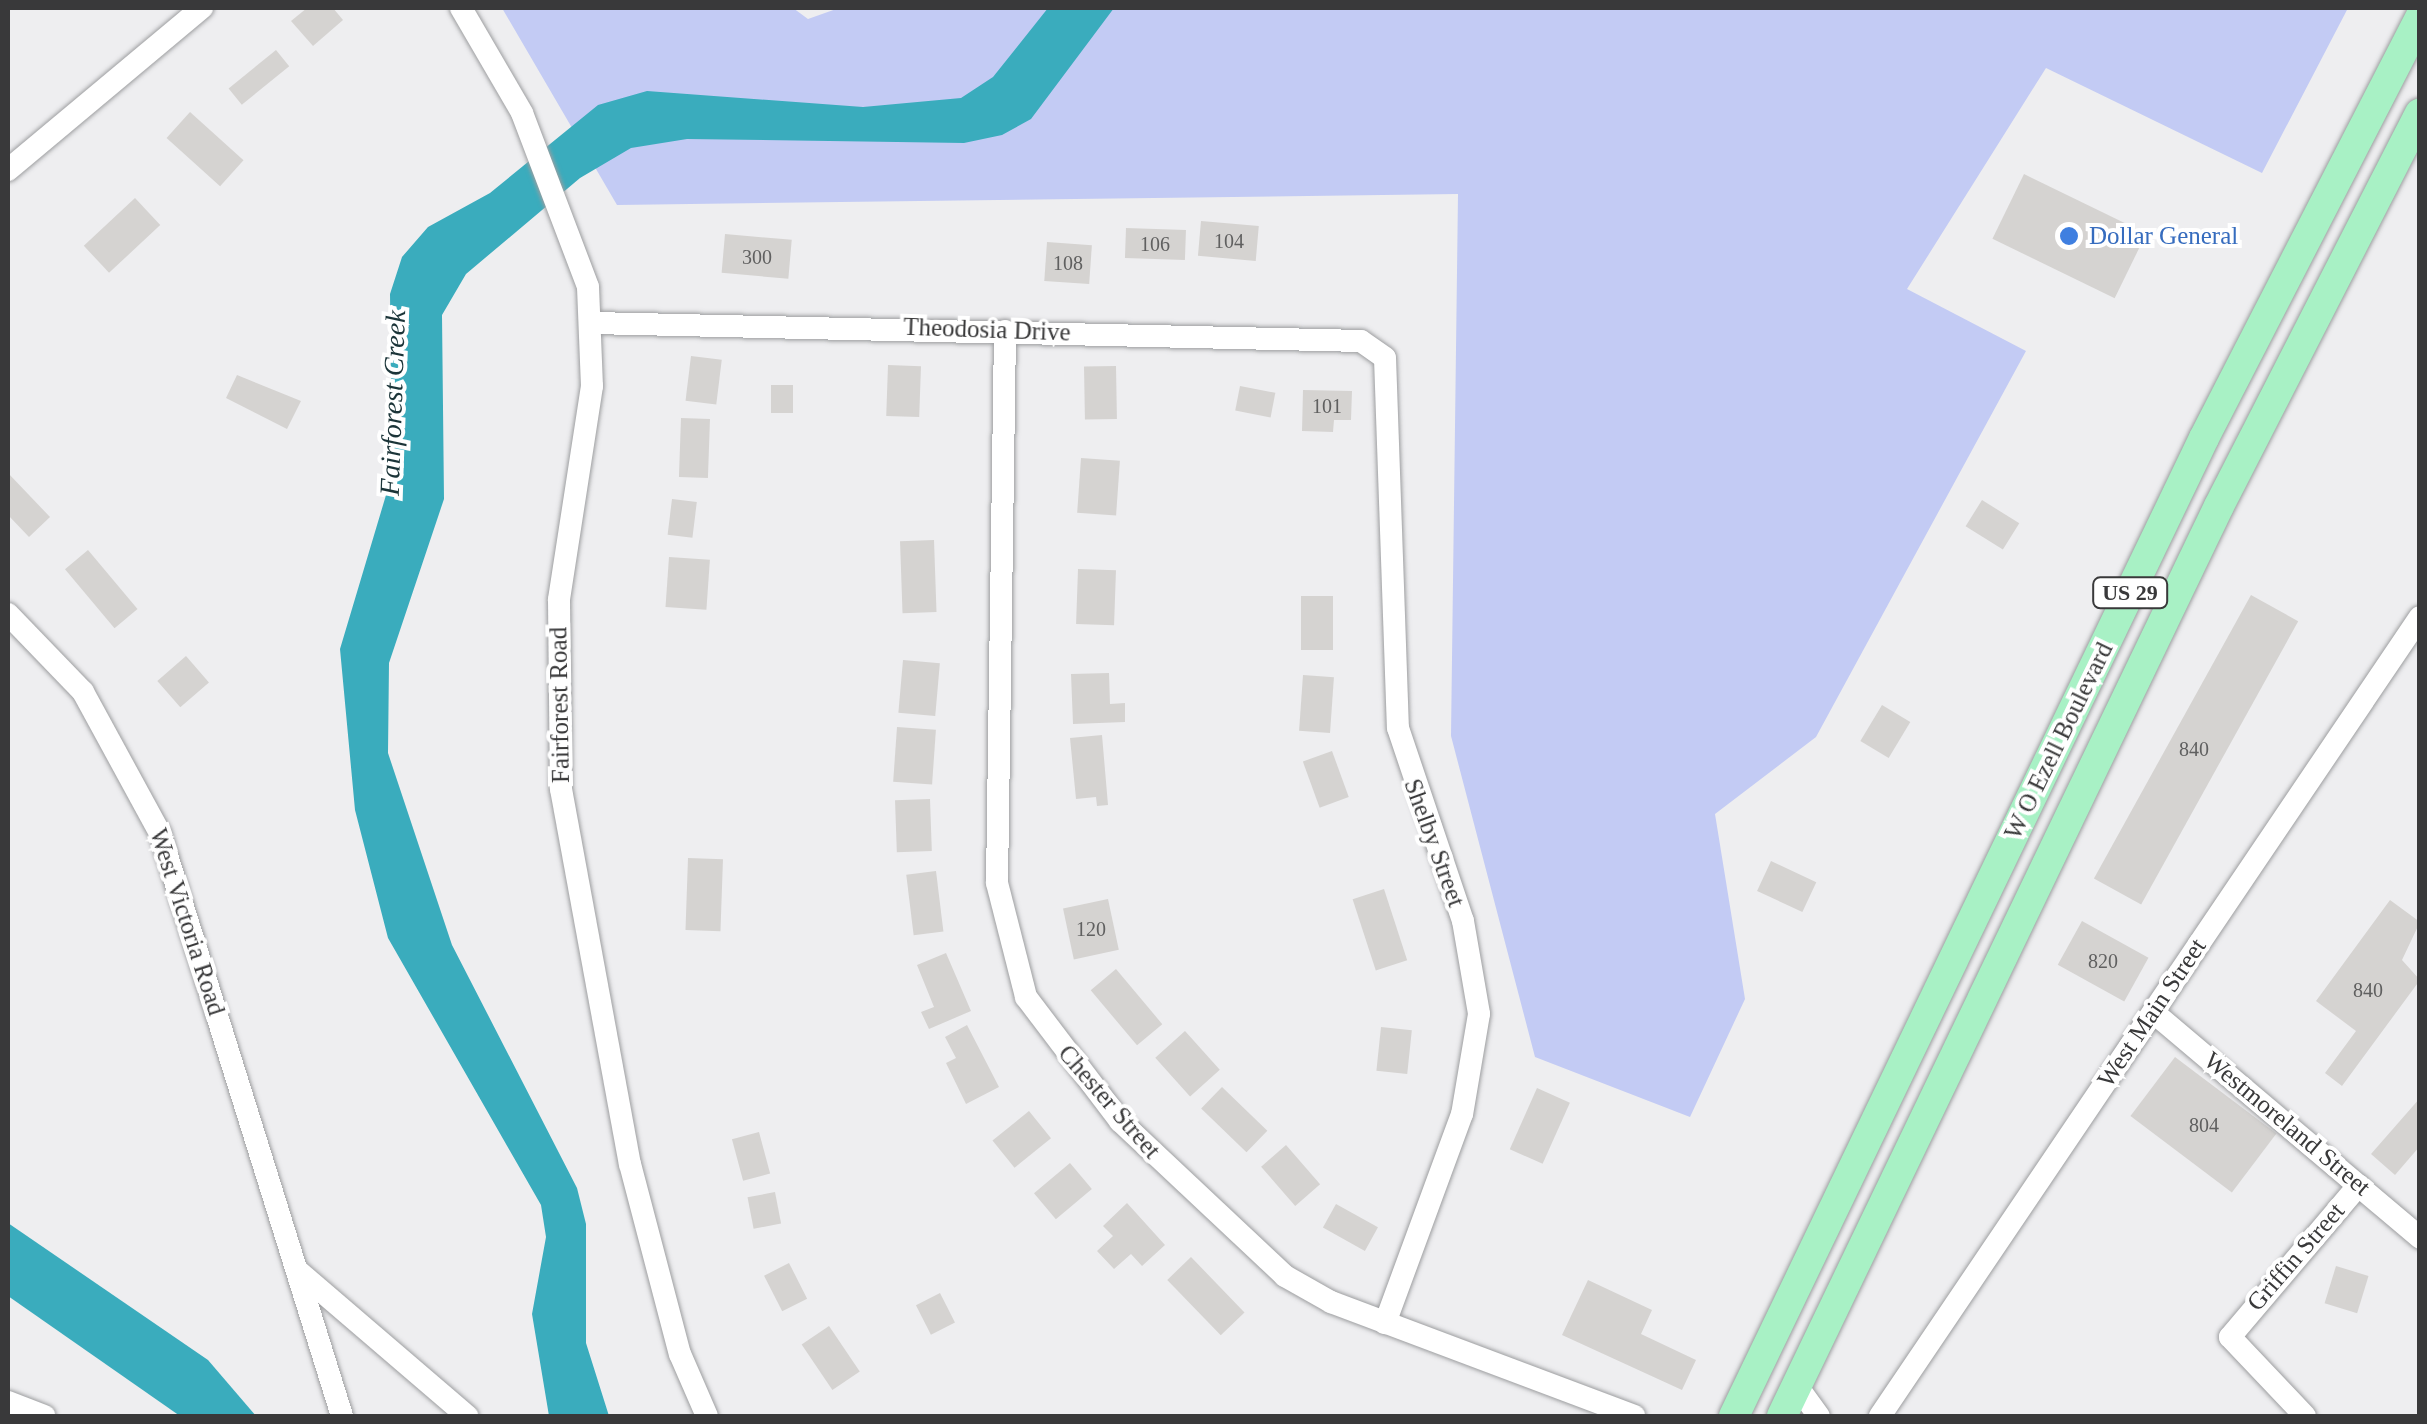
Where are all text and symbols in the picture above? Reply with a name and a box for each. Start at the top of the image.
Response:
place label: Dollar General [2089,221,2238,251]
marker: Dollar General [2058,225,2080,247]
house number: 104 [1214,229,1244,253]
house number: 106 [1140,232,1170,256]
house number: 300 [742,245,772,269]
house number: 108 [1053,251,1083,275]
water label: Fairforest Creek [373,310,413,496]
street label: Theodosia Drive [903,312,1071,348]
house number: 101 [1312,394,1342,418]
road number: US 29 [2090,576,2170,610]
street label: Fairforest Road [544,627,576,783]
street label: W O Ezell Boulevard [1998,637,2120,845]
house number: 840 [2179,737,2209,761]
street label: Shelby Street [1397,775,1471,911]
street label: West Victoria Road [143,825,231,1019]
house number: 120 [1076,917,1106,941]
street label: West Main Street [2091,933,2213,1093]
house number: 820 [2088,949,2118,973]
house number: 840 [2353,978,2383,1002]
street label: Chester Street [1051,1039,1167,1165]
street label: Westmoreland Street [2198,1046,2376,1202]
house number: 804 [2189,1113,2219,1137]
street label: Griffin Street [2241,1197,2351,1317]

